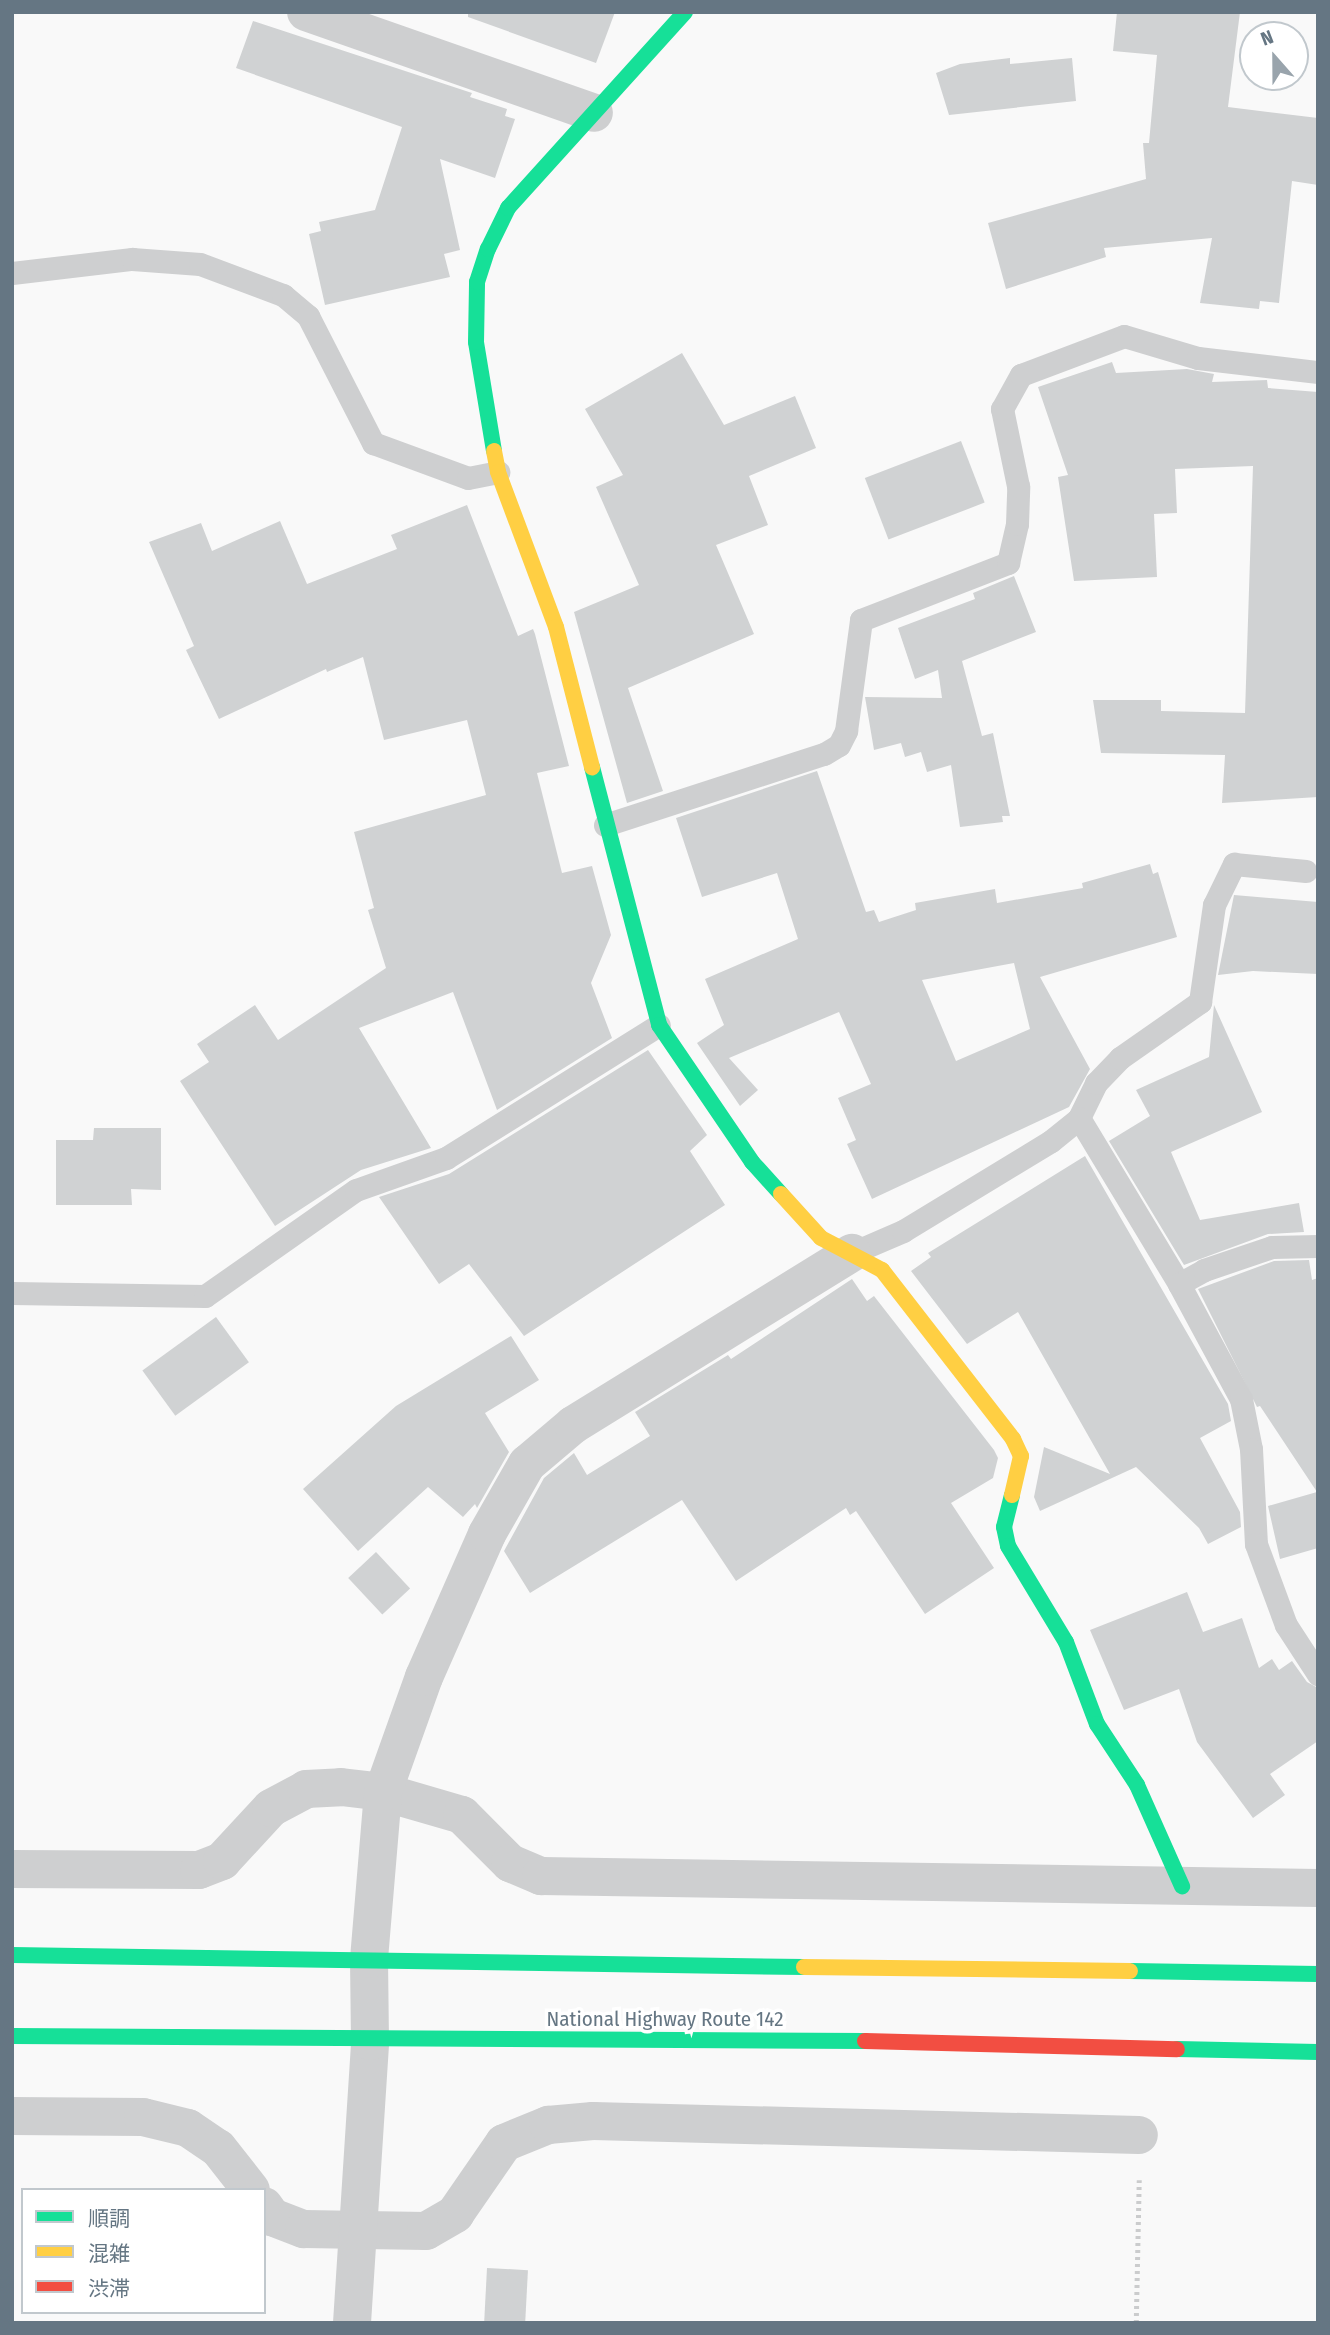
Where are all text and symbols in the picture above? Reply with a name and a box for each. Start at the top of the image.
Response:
north arrow [1239,21,1309,91]
text: N [1258,25,1276,51]
street label: National Highway Route 142 [547,2006,783,2032]
legend [21,2188,266,2314]
text: 順調 [88,2206,130,2232]
text: 混雑 [88,2241,130,2267]
text: 渋滞 [88,2276,130,2302]

